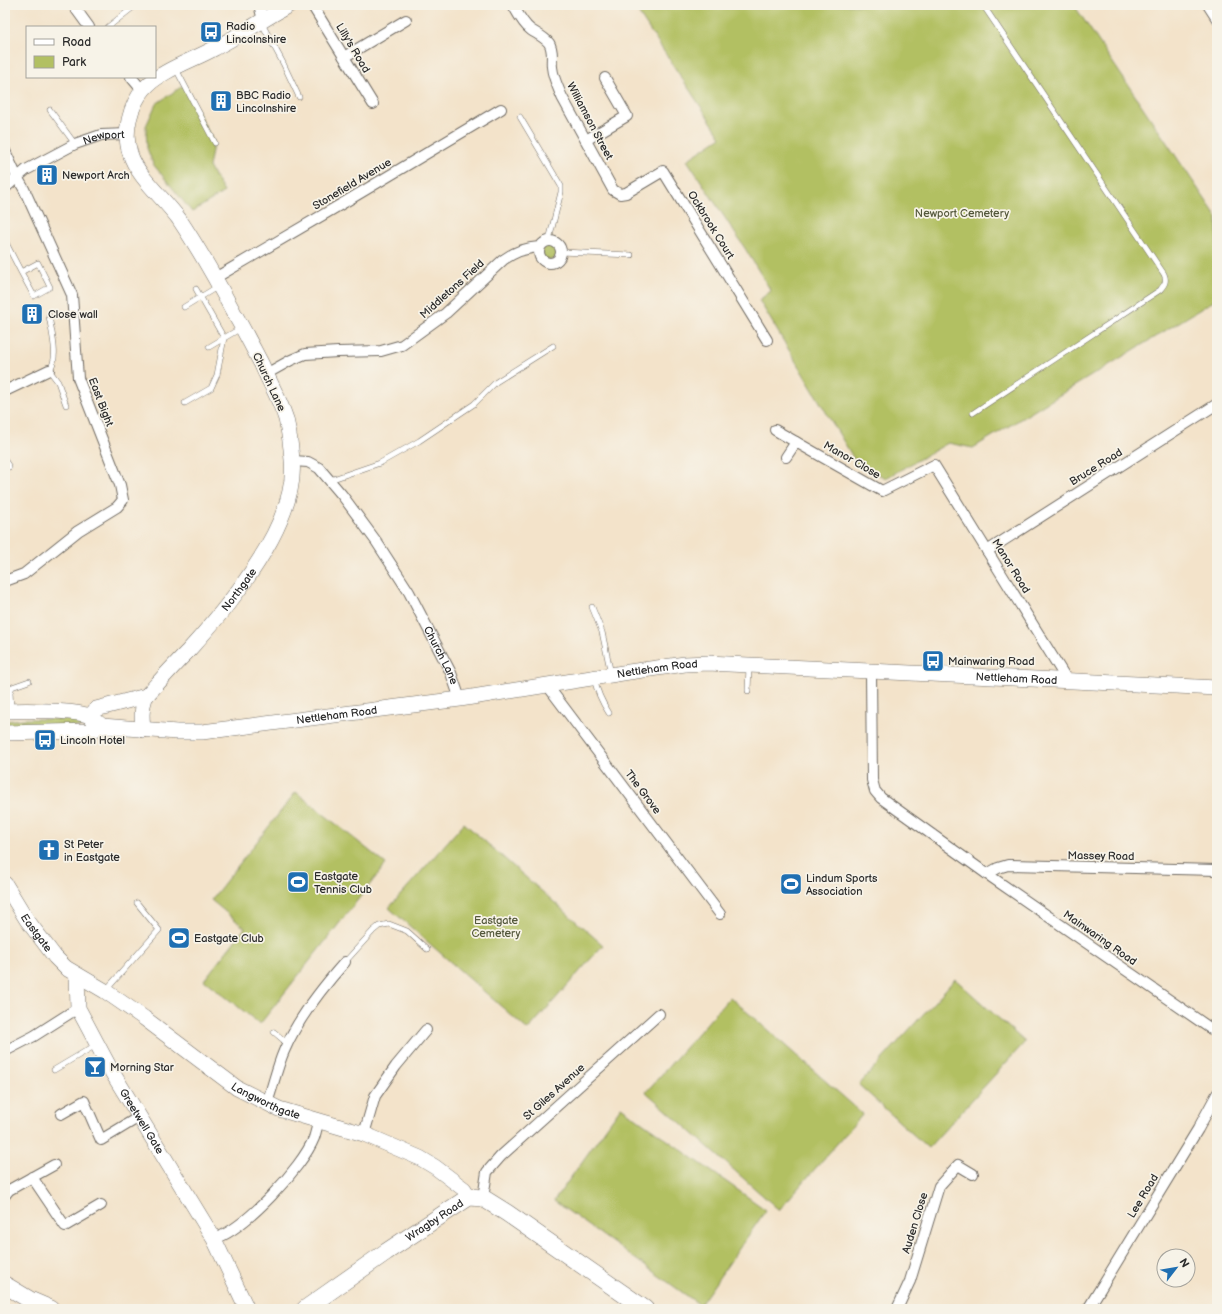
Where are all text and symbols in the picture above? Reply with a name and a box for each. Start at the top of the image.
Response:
bus stop icon: Radio Lincolnshire [198,19,224,45]
place label: Radio Lincolnshire [226,20,287,46]
street label: Lilly's Road [333,21,373,75]
legend [26,26,156,78]
text: Road [62,35,91,50]
text: Park [62,55,86,70]
street label: Williamson Street [564,80,616,162]
building icon: BBC Radio Lincolnshire [208,88,234,114]
place label: BBC Radio Lincolnshire [236,89,297,115]
street label: Newport [81,128,125,147]
street label: Stonefield Avenue [310,155,394,213]
building icon: Newport Arch [34,162,60,188]
place label: Newport Arch [62,169,130,182]
street label: Ockbrook Court [685,189,737,262]
park label: Newport Cemetery [915,207,1009,220]
street label: Middletons Field [417,257,487,321]
building icon: Close wall [19,301,45,327]
place label: Close wall [48,308,98,321]
street label: Church Lane [250,350,289,414]
street label: East Bight [86,376,116,429]
street label: Manor Close [821,438,883,482]
street label: Bruce Road [1067,446,1125,488]
street label: Manor Road [989,536,1033,596]
street label: Northgate [219,565,259,614]
street label: Church Lane [421,624,461,687]
bus stop icon: Mainwaring Road [920,648,946,674]
place label: Mainwaring Road [948,655,1035,668]
street label: Nettleham Road [616,657,698,680]
street label: Nettleham Road [975,670,1058,687]
street label: Nettleham Road [295,703,378,726]
bus stop icon: Lincoln Hotel [32,727,58,753]
place label: Lincoln Hotel [60,734,125,747]
street label: The Grove [622,767,664,817]
church icon: St Peter in Eastgate [36,837,62,863]
place label: St Peter in Eastgate [64,838,120,864]
street label: Massey Road [1067,849,1135,863]
sports icon: Eastgate Tennis Club [285,869,311,895]
place label: Eastgate Tennis Club [314,870,372,896]
sports icon: Lindum Sports Association [778,871,804,897]
place label: Lindum Sports Association [806,872,878,898]
street label: Mainwaring Road [1061,908,1139,968]
street label: Eastgate [18,911,55,955]
park label: Eastgate Cemetery [471,914,521,940]
sports icon: Eastgate Club [166,925,192,951]
place label: Eastgate Club [194,932,264,945]
bar icon: Morning Star [82,1054,108,1080]
place label: Morning Star [110,1061,175,1074]
street label: St Giles Avenue [521,1061,588,1123]
street label: Langworthgate [229,1080,302,1122]
street label: Greetwell Gate [117,1086,167,1157]
street label: Lee Road [1125,1172,1161,1220]
street label: Auden Close [900,1190,931,1255]
street label: Wragby Road [403,1196,466,1244]
north arrow [1156,1248,1196,1288]
text: N [1176,1256,1192,1270]

